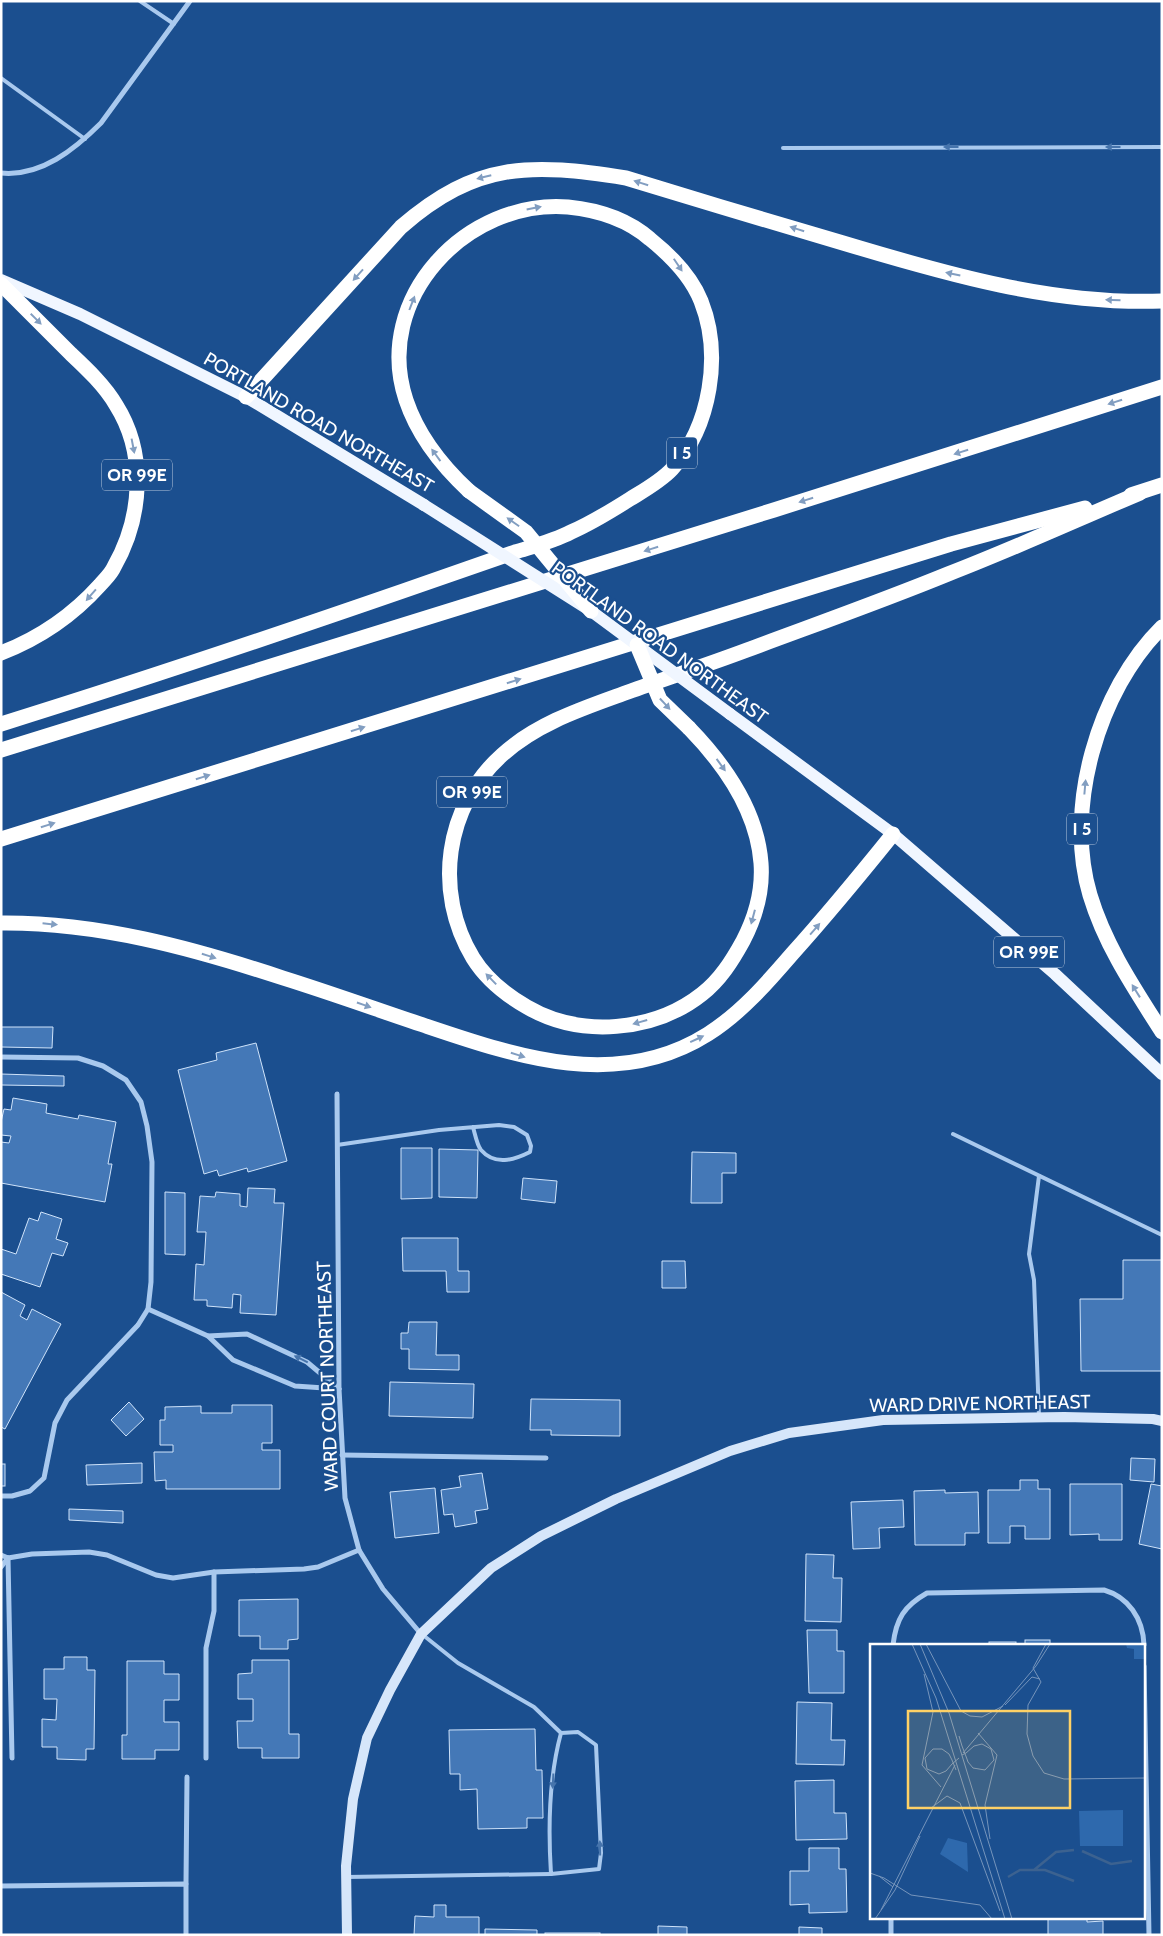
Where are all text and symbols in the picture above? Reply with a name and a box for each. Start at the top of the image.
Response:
one-way arrow [942,143,958,151]
one-way arrow [1105,143,1121,151]
one-way arrow [477,174,492,182]
one-way arrow [633,178,648,186]
one-way arrow [526,203,542,211]
one-way arrow [789,225,804,233]
one-way arrow [673,258,683,272]
one-way arrow [352,268,364,280]
one-way arrow [945,270,961,278]
one-way arrow [408,295,416,310]
one-way arrow [1105,296,1121,304]
one-way arrow [30,313,42,325]
street label: PORTLAND ROAD NORTHEAST [200,347,438,498]
one-way arrow [1108,399,1123,406]
one-way arrow [129,438,137,453]
road number: I 5 [667,438,697,468]
one-way arrow [431,448,441,462]
one-way arrow [953,448,968,456]
road number: OR 99E [102,460,172,490]
one-way arrow [798,497,813,505]
one-way arrow [506,517,520,527]
one-way arrow [643,545,658,553]
street label: PORTLAND ROAD NORTHEAST [547,556,772,729]
one-way arrow [86,589,97,601]
one-way arrow [506,676,521,684]
one-way arrow [659,697,671,709]
one-way arrow [351,725,366,732]
one-way arrow [716,758,726,772]
one-way arrow [196,773,211,780]
road number: OR 99E [437,776,507,808]
one-way arrow [1081,779,1089,795]
road number: I 5 [1067,814,1097,844]
one-way arrow [40,820,55,828]
one-way arrow [749,910,757,925]
one-way arrow [42,920,58,928]
one-way arrow [809,922,820,935]
road number: OR 99E [994,936,1064,968]
one-way arrow [202,952,217,960]
one-way arrow [485,974,497,986]
one-way arrow [1132,984,1141,997]
one-way arrow [357,1001,372,1009]
one-way arrow [632,1018,647,1026]
one-way arrow [690,1035,704,1043]
one-way arrow [511,1051,526,1059]
street label: WARD COURT NORTHEAST [312,1261,343,1491]
one-way arrow [294,1355,308,1363]
street label: WARD DRIVE NORTHEAST [869,1390,1091,1417]
inset map [870,1644,1146,1918]
one-way arrow [548,1773,556,1789]
one-way arrow [596,1839,604,1855]

